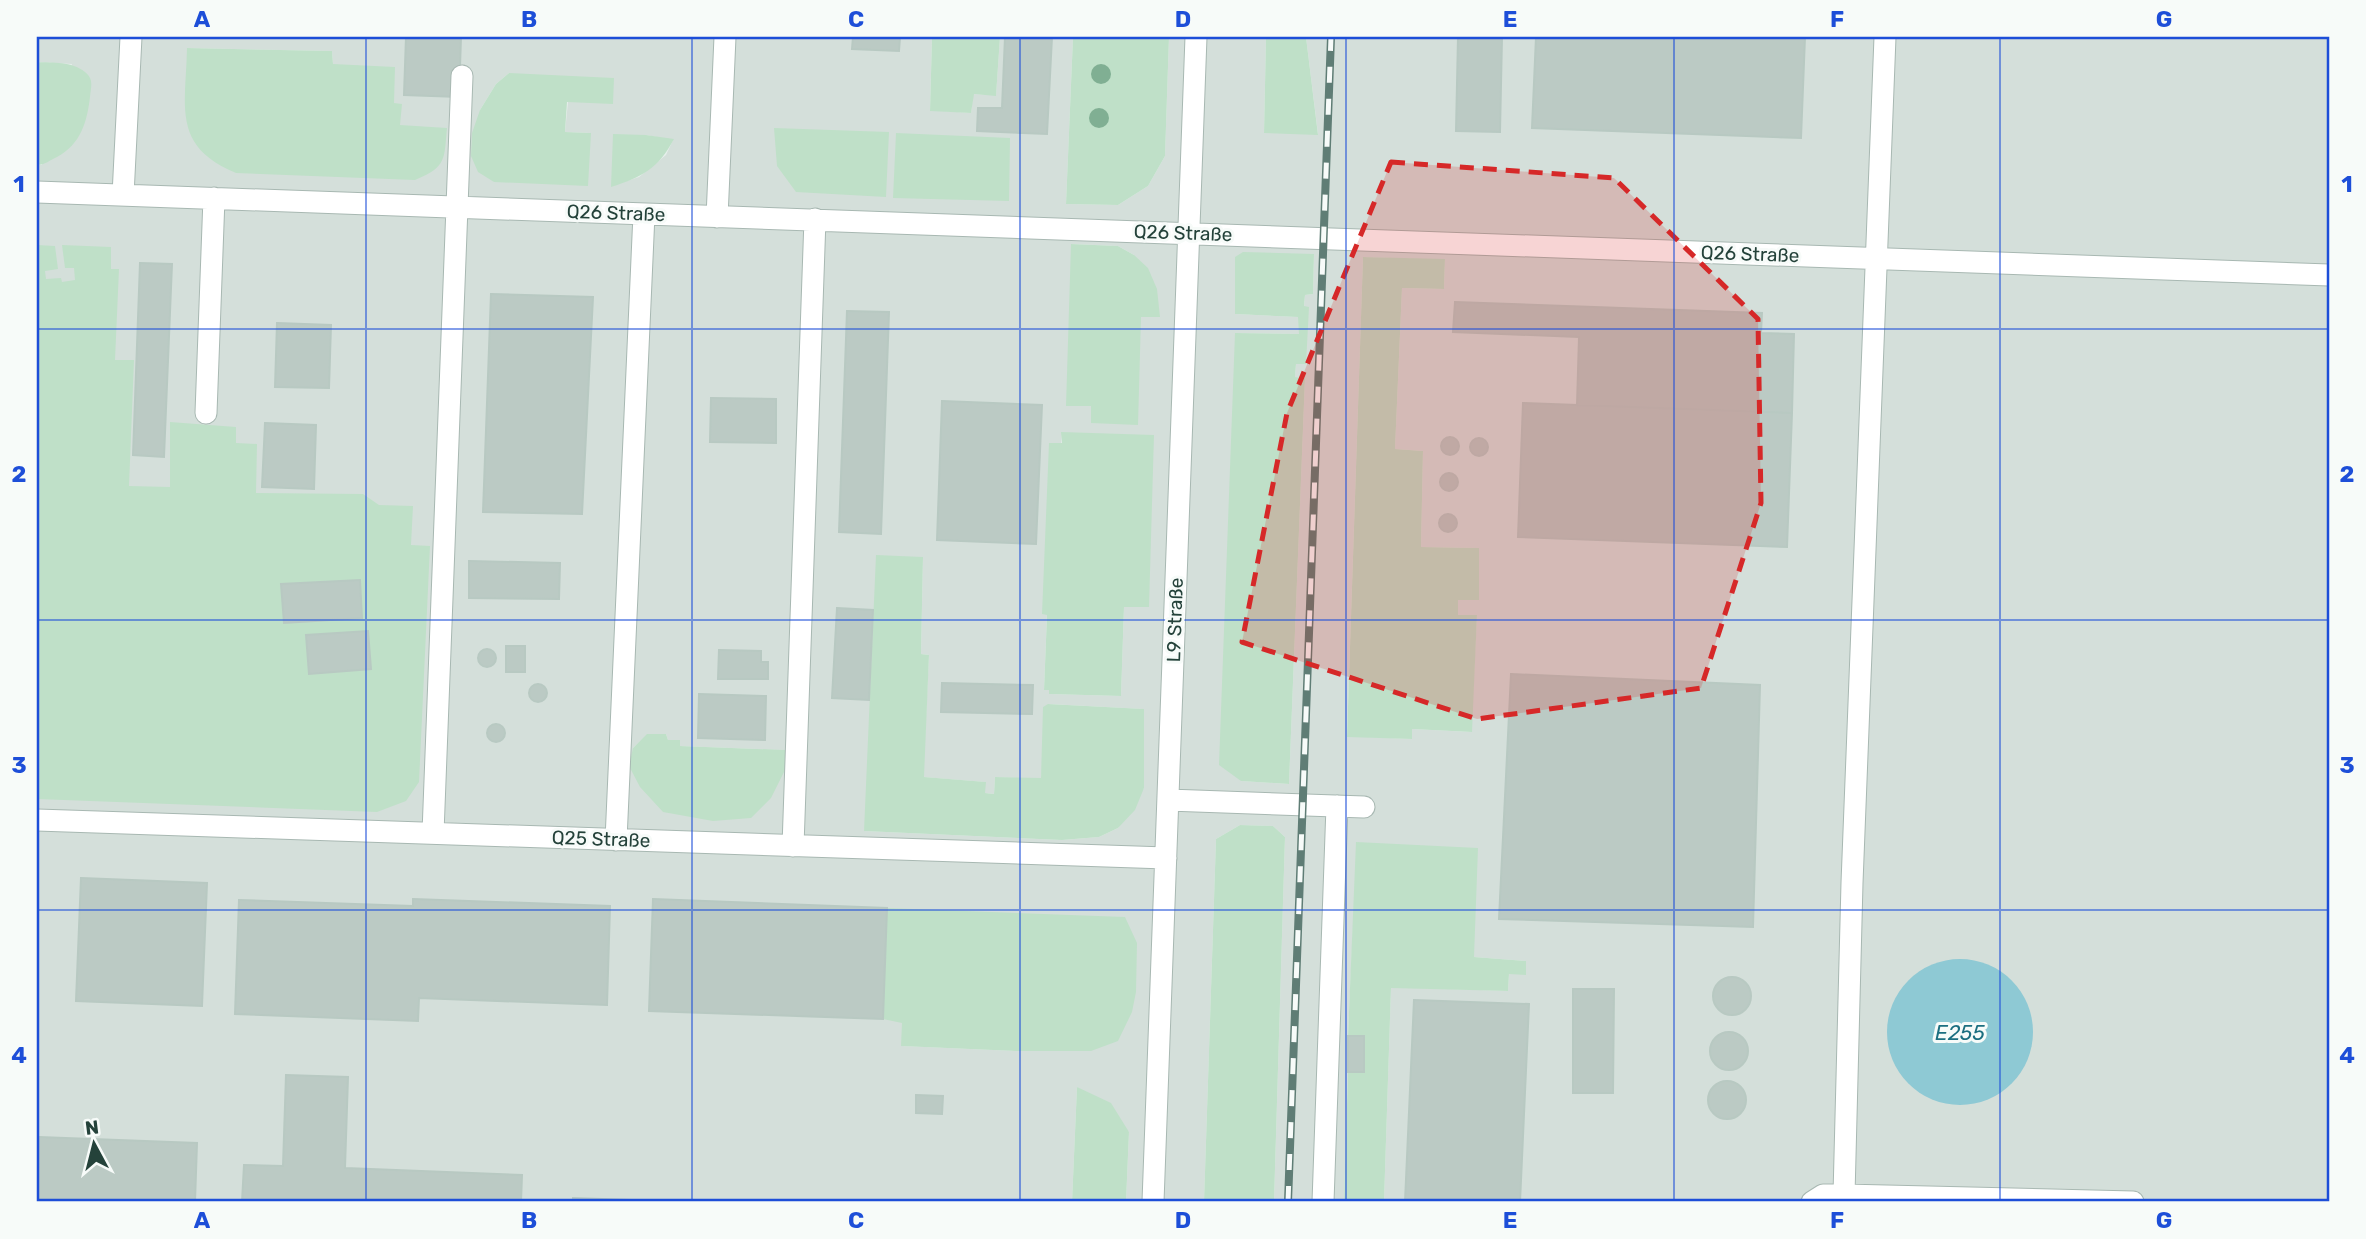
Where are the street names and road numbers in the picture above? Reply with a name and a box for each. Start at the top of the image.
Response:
street label: Q26 Straße [566,200,666,226]
street label: Q26 Straße [1133,220,1233,246]
street label: Q26 Straße [1700,241,1800,267]
street label: L9 Straße [1162,577,1188,663]
street label: Q25 Straße [551,826,651,852]

